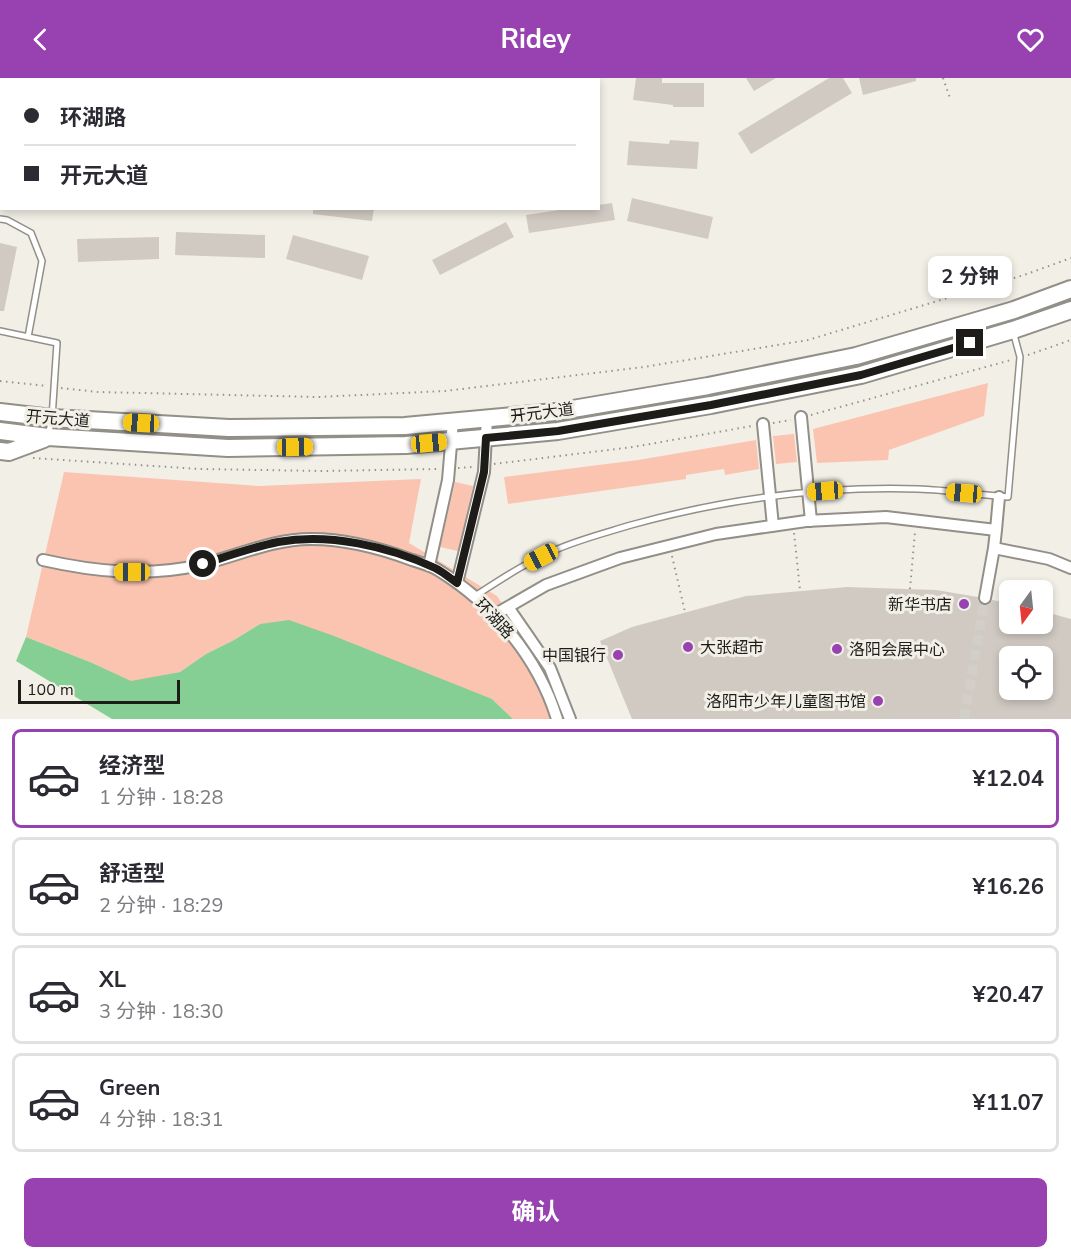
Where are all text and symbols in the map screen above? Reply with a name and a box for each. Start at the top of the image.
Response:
text: Ridey [500,21,571,58]
icon: back [24,23,57,56]
icon: heart [1014,23,1047,56]
text: 环湖路 [60,103,126,133]
text: 开元大道 [60,161,148,191]
callout: 2 分钟 [928,256,1012,298]
text: 2 分钟 [941,263,999,290]
route end [956,329,983,356]
street label: 开元大道 [509,398,575,428]
street label: 开元大道 [25,405,91,433]
car [123,413,159,433]
car [410,432,448,454]
car [277,438,313,456]
car [806,481,844,501]
car [945,482,983,504]
car [521,541,561,573]
route start [189,550,216,577]
car [114,563,150,581]
north arrow [999,580,1053,634]
map controls [999,580,1053,700]
street label: 环湖路 [470,594,519,644]
place label: 新华书店 [888,594,952,616]
marker: 新华书店 [957,597,971,611]
place label: 大张超市 [700,637,764,659]
place label: 洛阳会展中心 [849,639,945,661]
marker: 大张超市 [681,640,695,654]
marker: 洛阳会展中心 [830,642,844,656]
place label: 中国银行 [542,645,606,667]
button: locate [999,646,1053,700]
marker: 中国银行 [611,648,625,662]
scale bar [18,677,180,704]
text: 100 m [27,679,74,701]
place label: 洛阳市少年儿童图书馆 [706,691,866,713]
marker: 洛阳市少年儿童图书馆 [871,694,885,708]
text: 经济型 [99,751,165,781]
icon: car [27,752,81,806]
text: ¥12.04 [973,764,1044,794]
text: 1 分钟 · 18:28 [99,784,224,811]
text: 舒适型 [99,859,165,889]
icon: car [27,860,81,914]
text: ¥16.26 [973,872,1044,902]
text: 2 分钟 · 18:29 [99,892,224,919]
text: XL [99,965,126,995]
icon: car [27,968,81,1022]
text: ¥20.47 [973,980,1044,1010]
text: 3 分钟 · 18:30 [99,998,224,1025]
text: Green [99,1073,160,1103]
icon: car [27,1076,81,1130]
text: ¥11.07 [973,1088,1044,1118]
text: 4 分钟 · 18:31 [99,1106,224,1133]
button: 确认 [24,1178,1047,1247]

